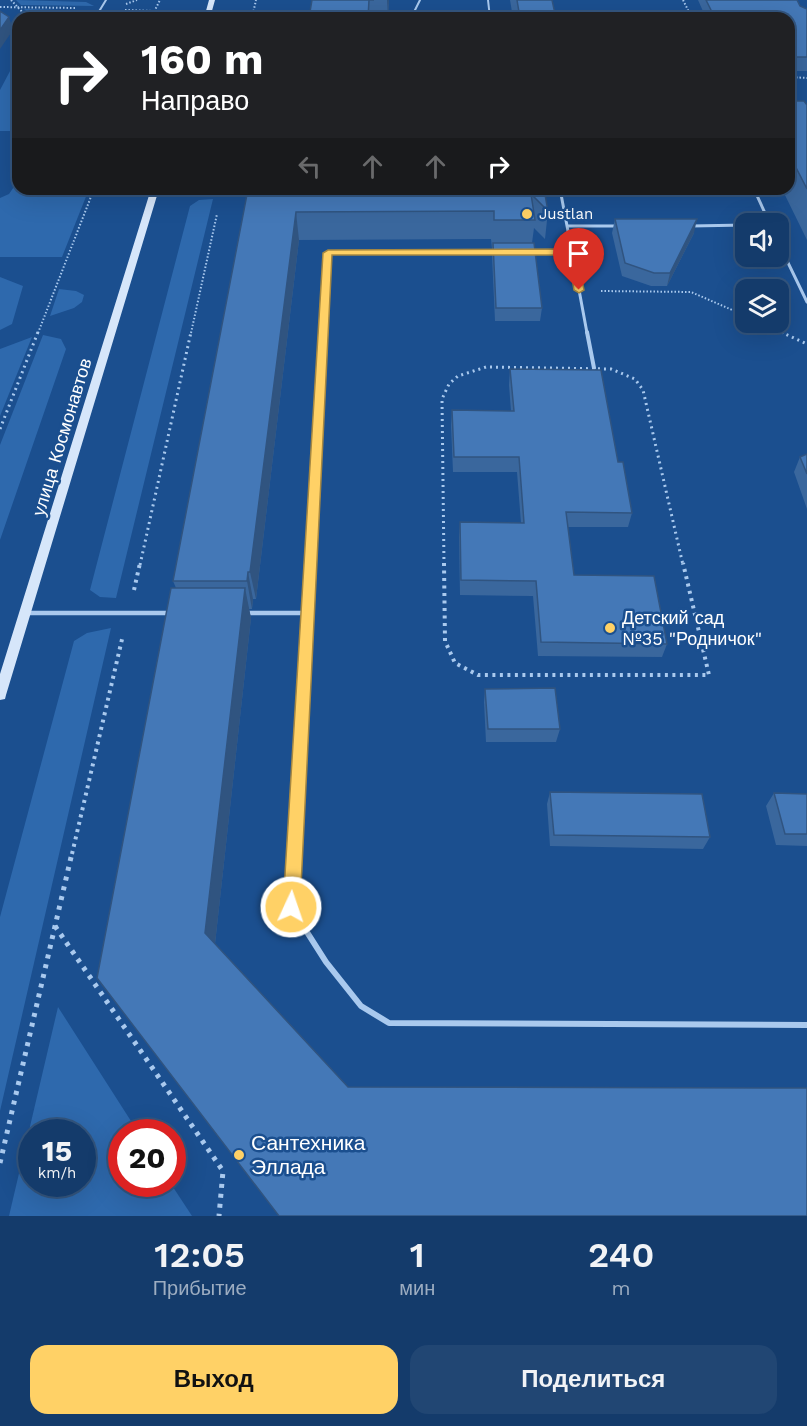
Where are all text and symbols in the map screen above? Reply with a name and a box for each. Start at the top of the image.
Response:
text: 160 m [141,35,264,84]
icon: right [42,36,120,114]
text: Направо [141,85,249,117]
icon: left [293,150,326,183]
icon: ahead [356,150,389,183]
icon: ahead [419,150,452,183]
icon: right [482,150,515,183]
place label: Justlan [539,205,593,223]
marker: Justlan [520,207,534,221]
map controls [735,213,789,333]
button: sound [735,213,789,267]
pin [553,228,604,290]
icon: arrive [562,237,595,270]
button: layers [735,279,789,333]
street label: улица Космонавтов [27,355,96,518]
place label: Детский сад №35 "Родничок" [622,607,762,649]
marker: Детский сад №35 "Родничок" [603,621,617,635]
position arrow [259,875,323,939]
speed limit sign: 20 [108,1119,186,1197]
place label: Сантехника Эллада [251,1130,366,1179]
text: 15 [42,1133,72,1168]
marker: Сантехника Эллада [232,1148,246,1162]
text: km/h [38,1164,76,1182]
text: 12:05 [154,1234,245,1276]
text: 1 [410,1234,425,1276]
text: 240 [588,1234,654,1276]
text: Прибытие [153,1276,247,1300]
text: мин [399,1276,435,1300]
text: m [612,1276,631,1300]
button: Выход [30,1345,398,1414]
button: Поделиться [410,1345,777,1414]

